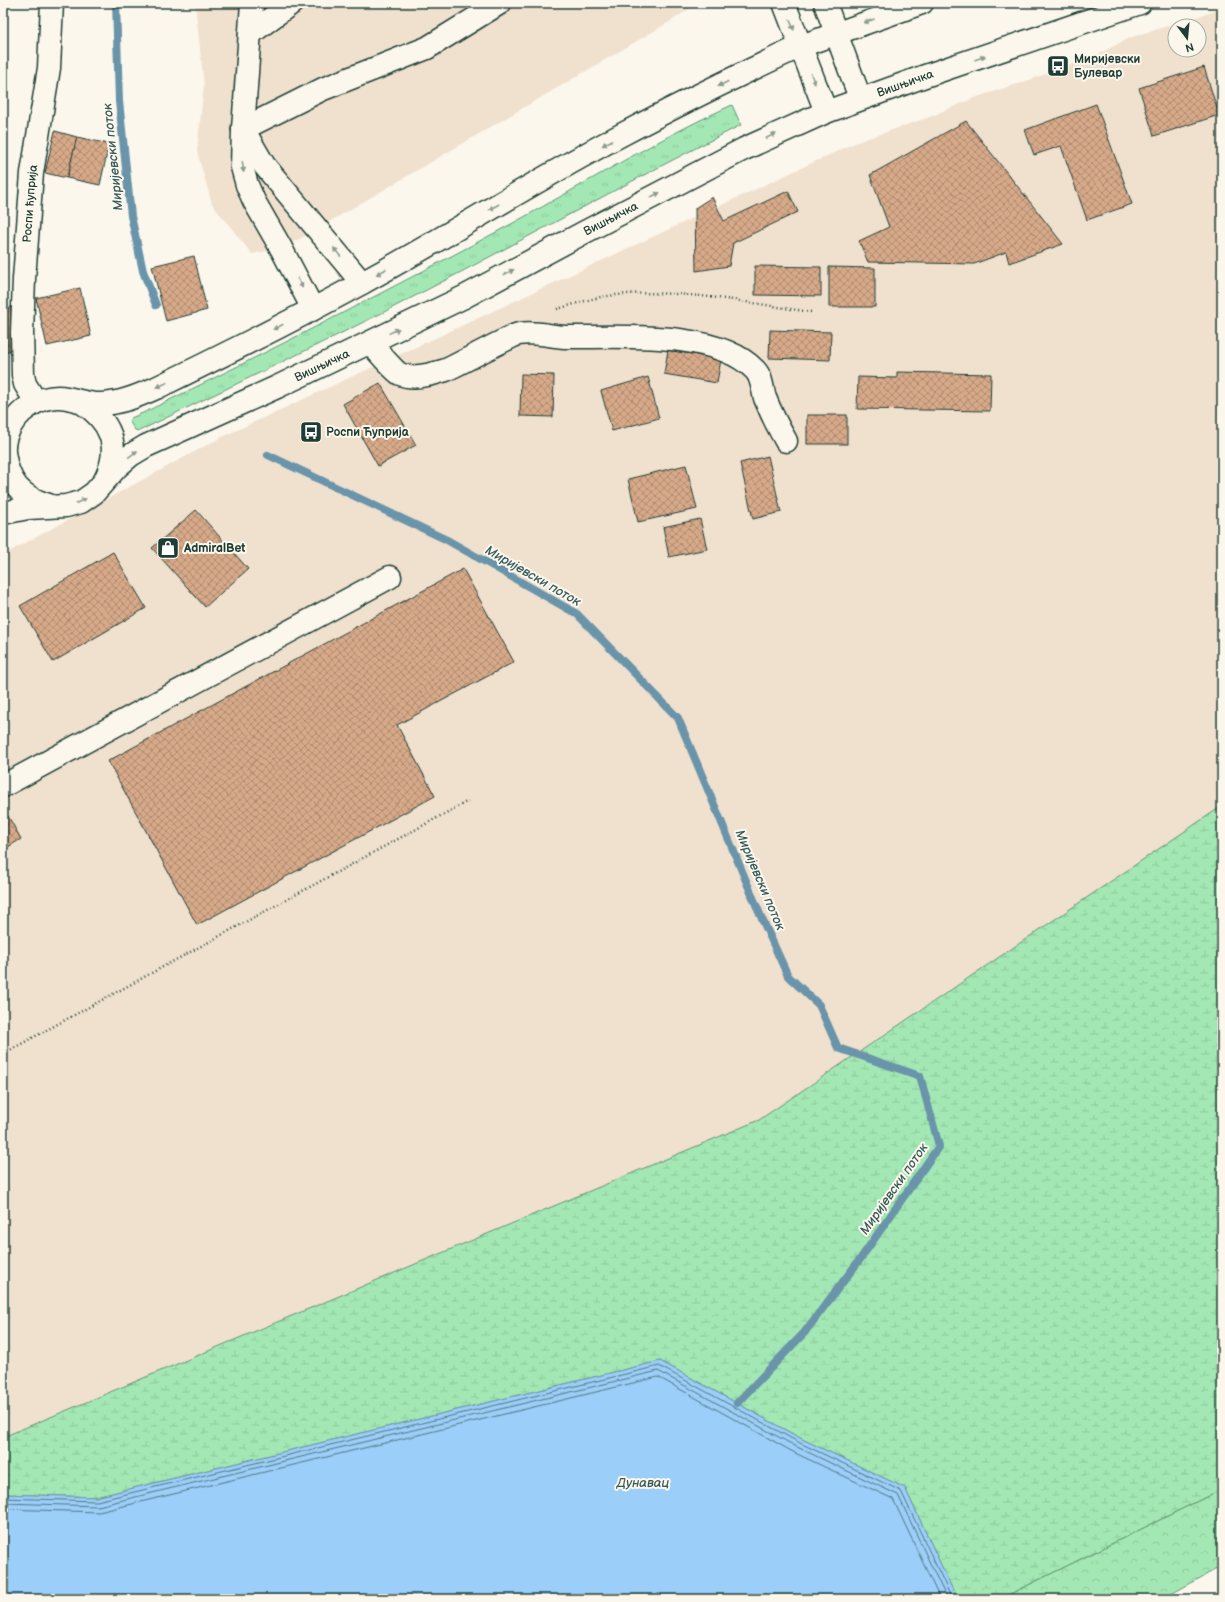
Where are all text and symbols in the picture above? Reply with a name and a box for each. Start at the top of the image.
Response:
north arrow [1167,18,1207,58]
one-way arrow [790,19,796,31]
one-way arrow [863,19,875,25]
text: N [1184,40,1195,55]
place label: Миријевски Булевар [1074,52,1141,81]
bus stop icon: Миријевски Булевар [1045,53,1071,79]
one-way arrow [974,55,986,61]
street label: Вишњичка [875,66,935,100]
one-way arrow [811,74,817,86]
one-way arrow [717,81,729,87]
water label: Миријевски поток [99,102,127,211]
one-way arrow [765,133,776,139]
one-way arrow [601,140,613,147]
one-way arrow [240,161,246,174]
street label: Роспи ћуприја [19,163,41,243]
one-way arrow [649,192,661,199]
street label: Вишњичка [581,198,640,239]
one-way arrow [488,204,500,211]
one-way arrow [333,247,342,258]
one-way arrow [375,268,387,275]
one-way arrow [504,269,515,276]
one-way arrow [296,278,303,289]
one-way arrow [272,324,284,330]
one-way arrow [388,328,399,334]
street label: Вишњичка [292,346,352,385]
one-way arrow [156,382,168,388]
bus stop icon: Роспи Ћуприја [298,419,324,445]
place label: Роспи Ћуприја [326,425,410,440]
one-way arrow [127,450,138,458]
one-way arrow [75,498,87,504]
shop icon: AdmiralBet [155,535,181,561]
place label: AdmiralBet [183,541,245,556]
water label: Миријевски поток [482,542,584,610]
water label: Миријевски поток [732,827,788,933]
water label: Миријевски поток [857,1140,932,1238]
water label: Дунавац [616,1475,670,1491]

